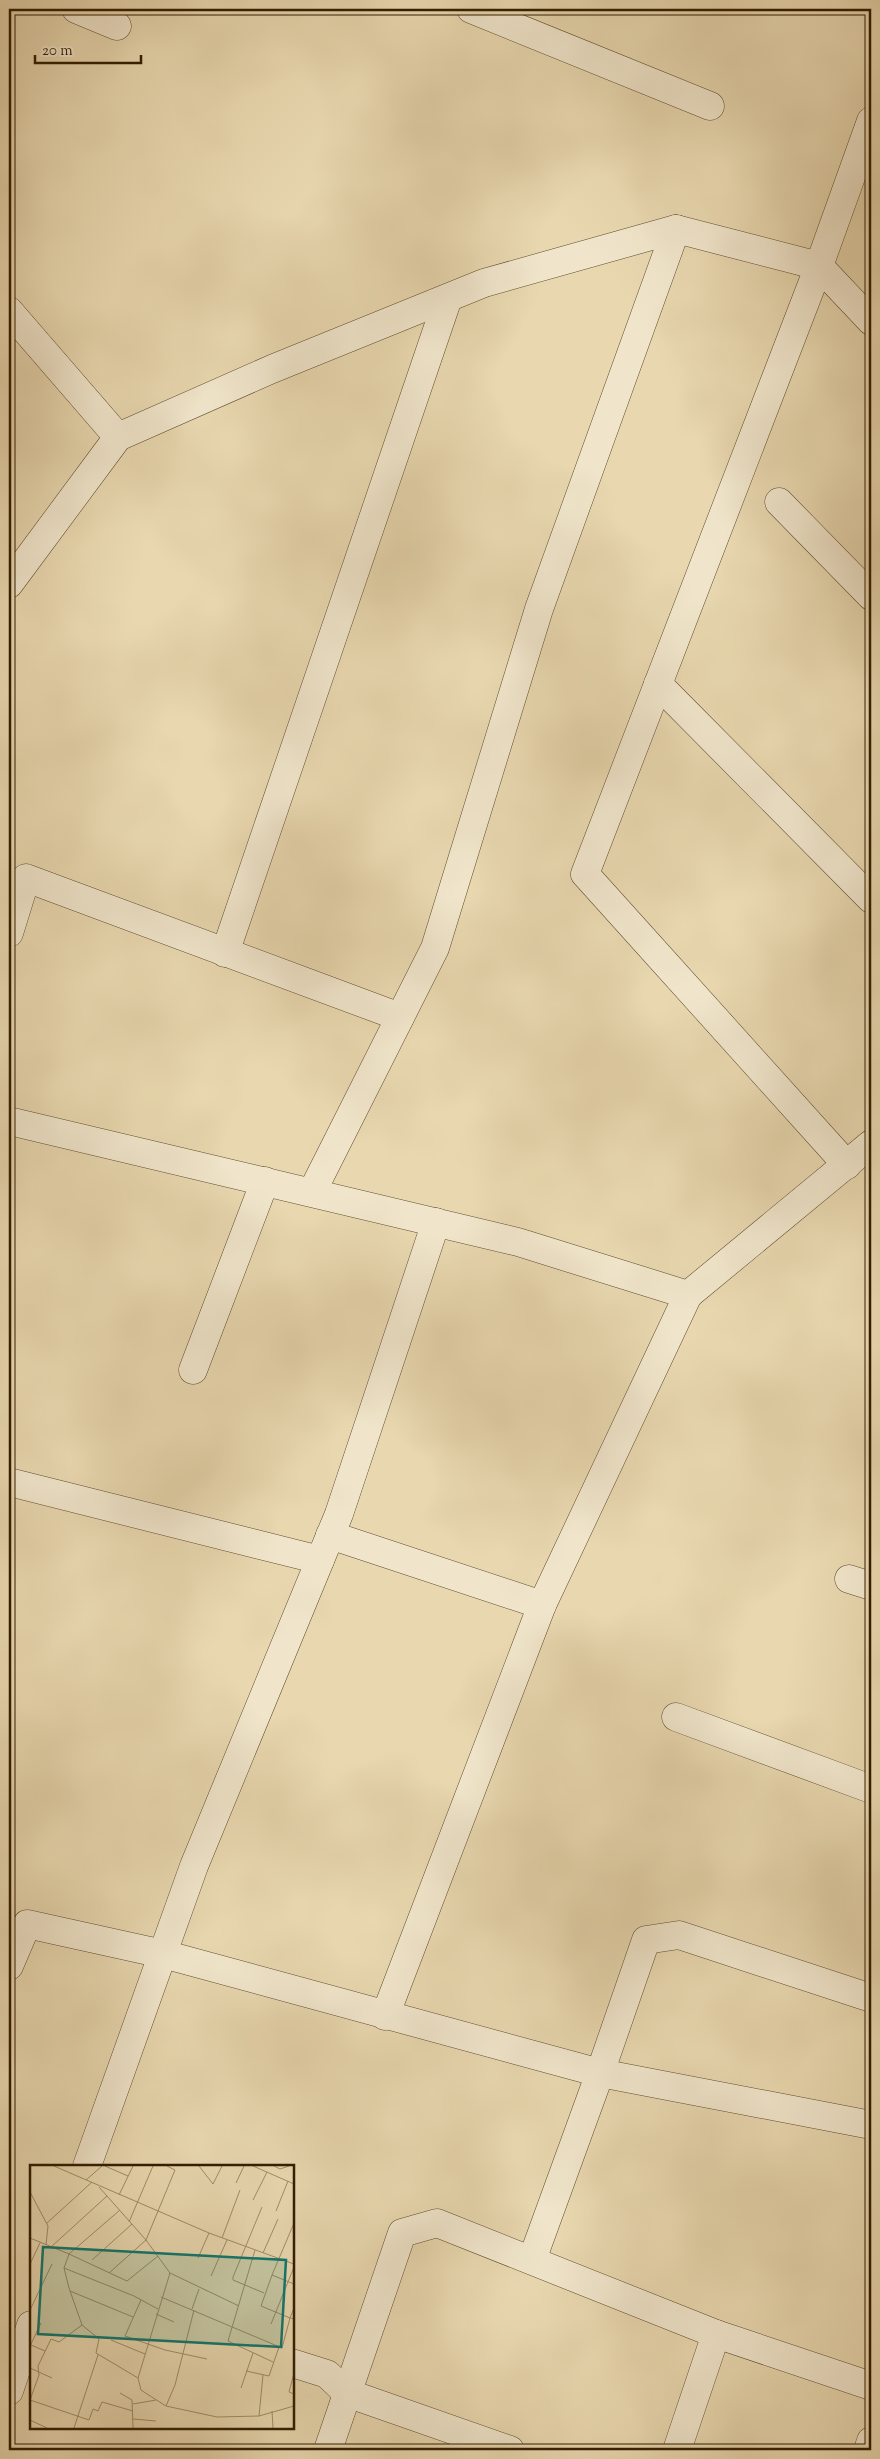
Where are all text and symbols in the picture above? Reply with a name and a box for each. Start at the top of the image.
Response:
scale bar [35,32,141,64]
text: 20 m [42,41,73,62]
inset map [30,2165,294,2429]

